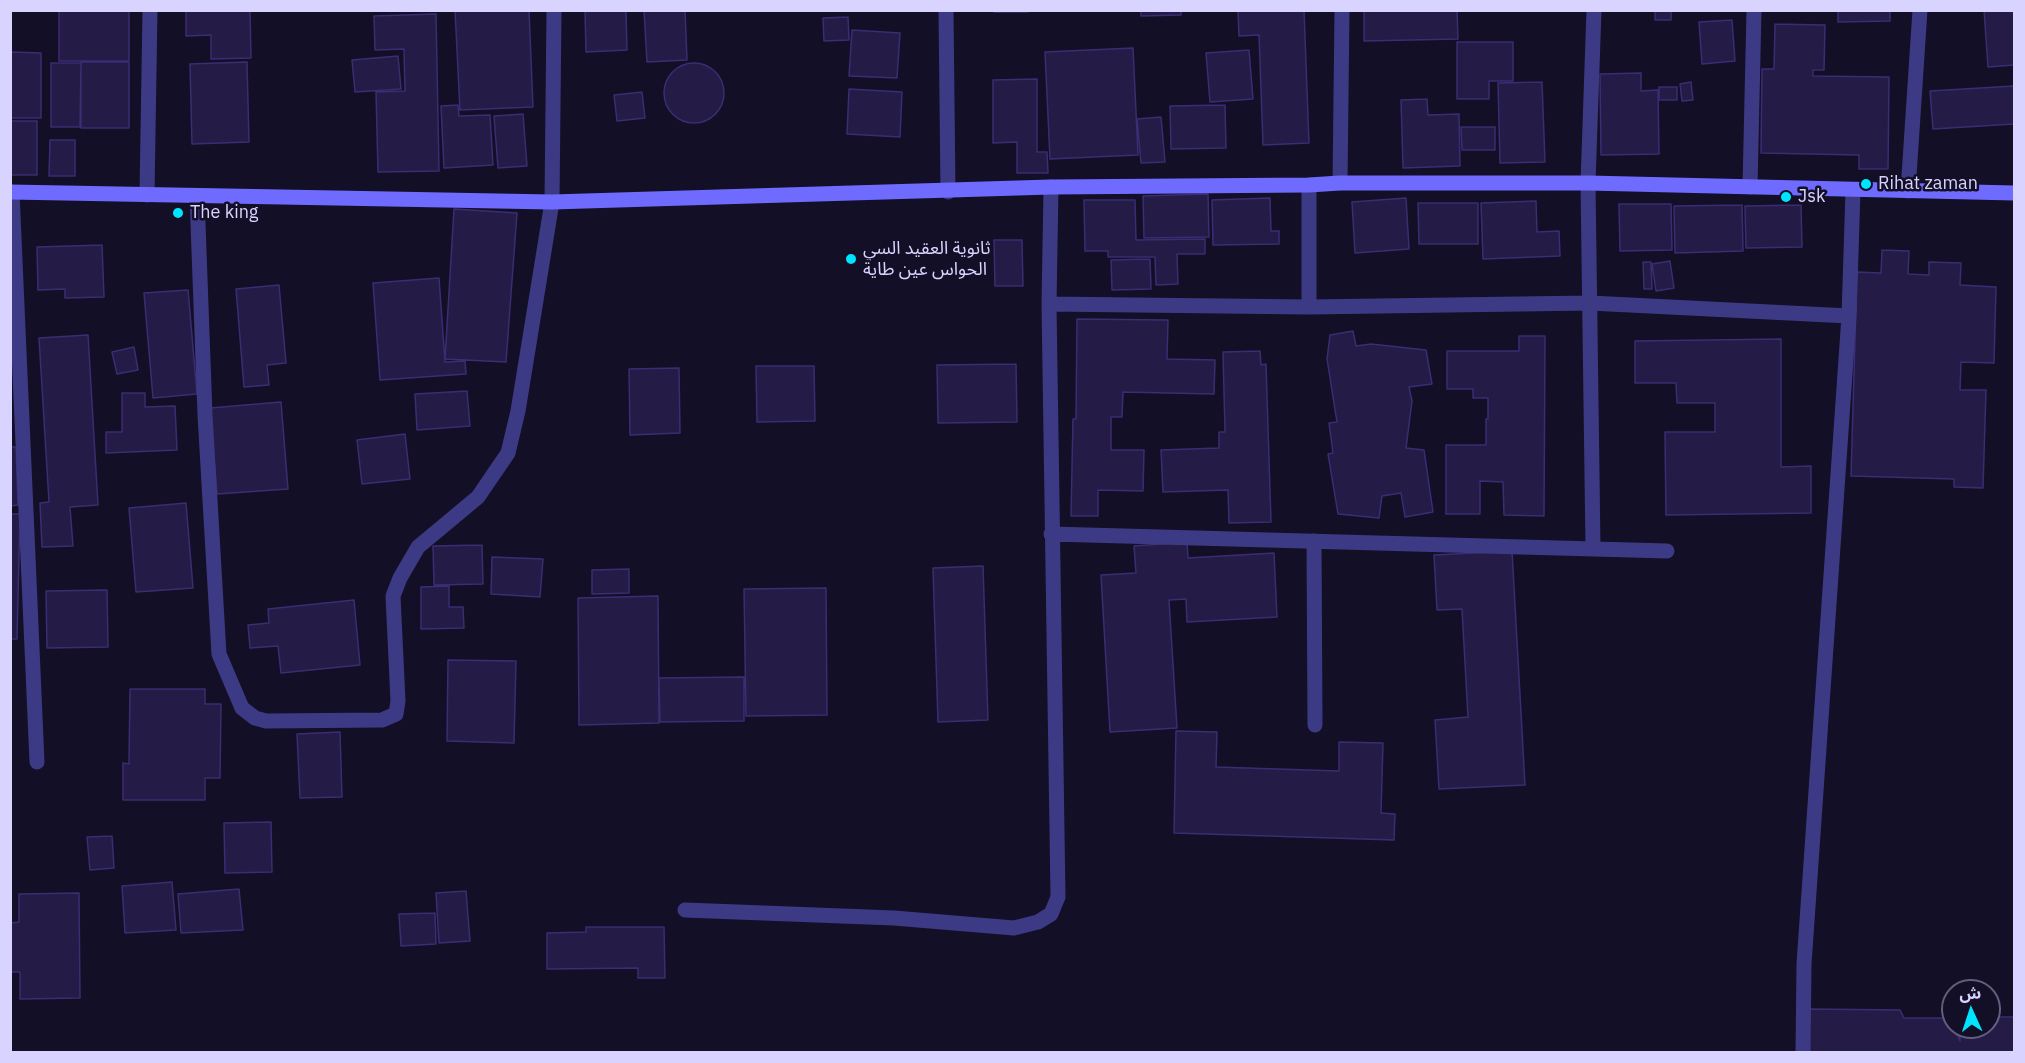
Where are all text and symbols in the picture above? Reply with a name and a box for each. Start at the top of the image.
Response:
place label: Rihat zaman [1878,173,1978,195]
marker: Rihat zaman [1859,177,1873,191]
place label: Jsk [1798,186,1825,208]
marker: Jsk [1779,190,1793,204]
place label: The king [190,202,258,224]
marker: The king [171,206,185,220]
place label: ثانوية العقيد السي الحواس عين طاية [863,238,991,280]
marker: ثانوية العقيد السي الحواس عين طاية [844,252,858,266]
north arrow [1941,979,2001,1039]
text: ش [1959,982,1982,1004]

